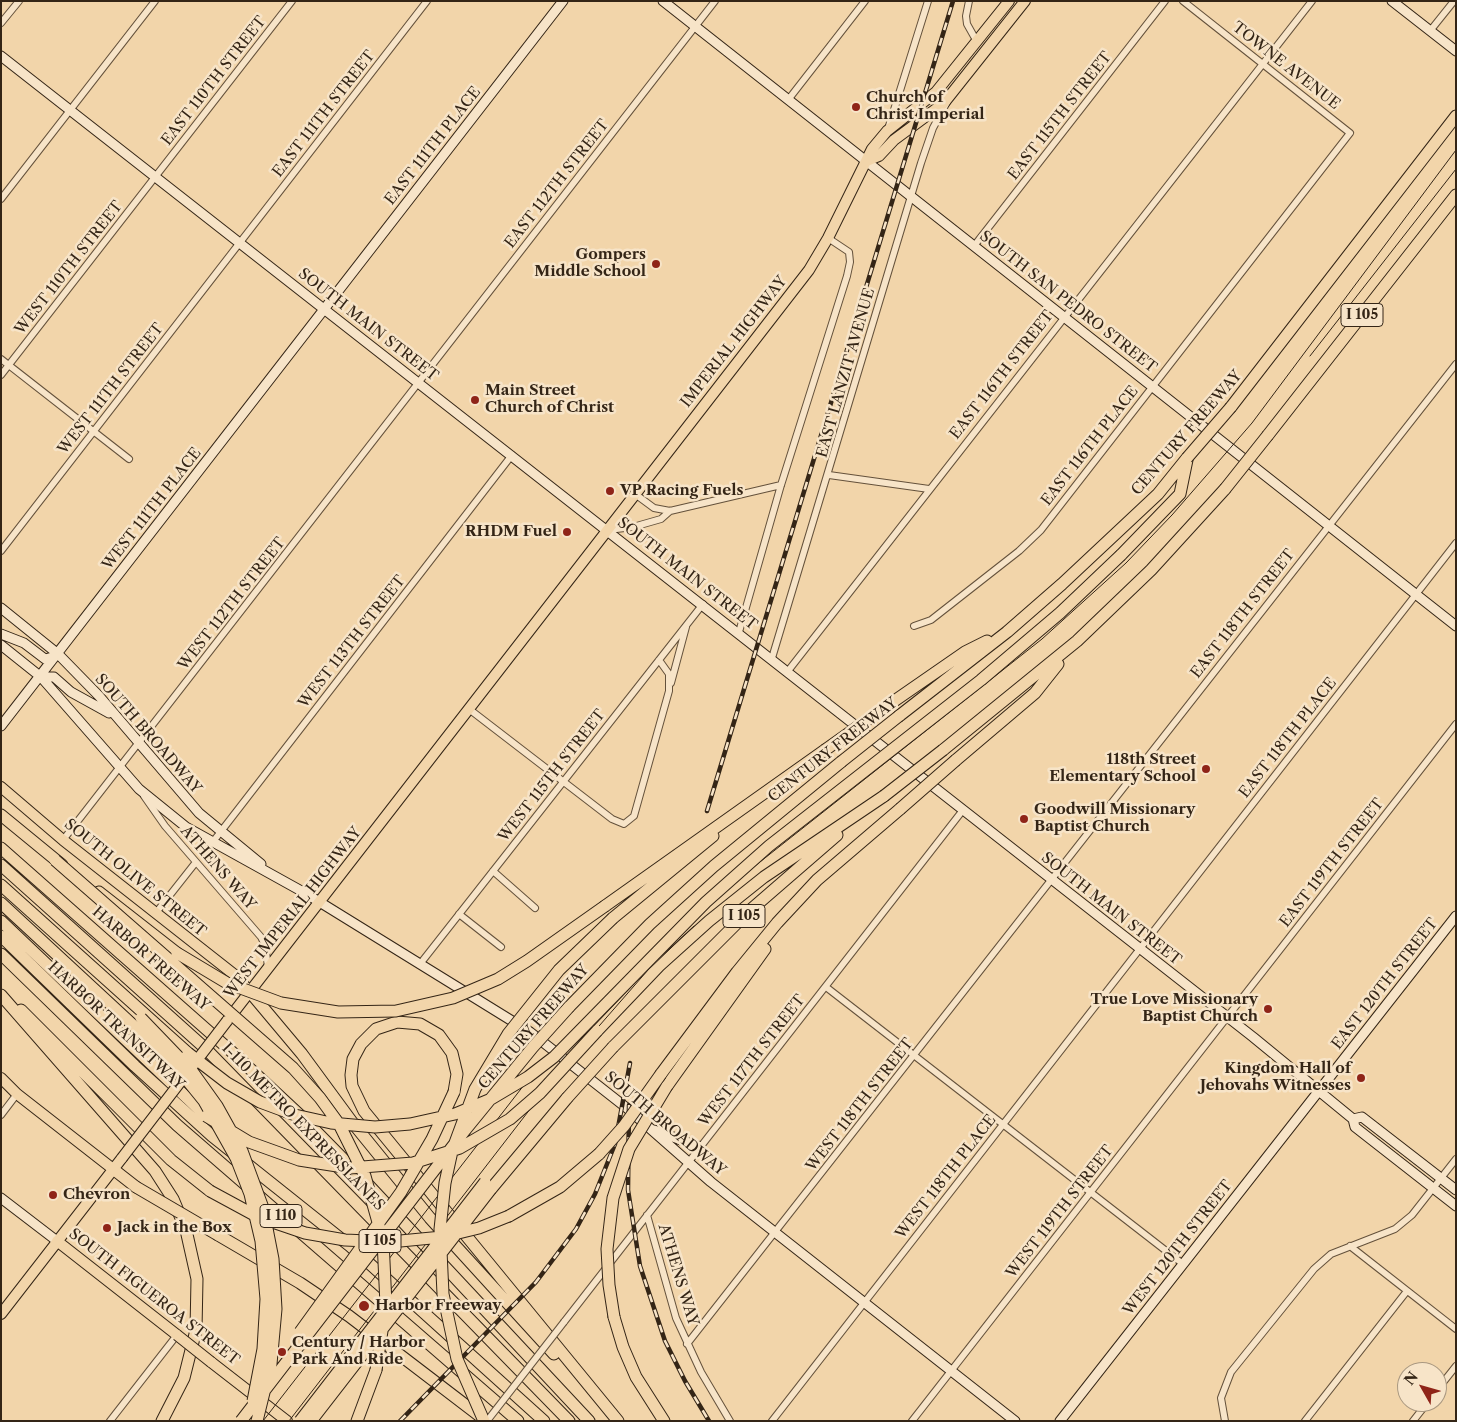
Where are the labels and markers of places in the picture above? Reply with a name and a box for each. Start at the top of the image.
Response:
place label: Church of Christ Imperial [866,89,985,124]
marker: Church of Christ Imperial [850,101,862,113]
place label: Gompers Middle School [534,246,646,281]
marker: Gompers Middle School [650,258,662,270]
place label: Main Street Church of Christ [485,382,614,417]
marker: Main Street Church of Christ [469,394,481,406]
place label: VP Racing Fuels [620,482,744,500]
marker: VP Racing Fuels [604,485,616,497]
place label: RHDM Fuel [465,523,557,541]
marker: RHDM Fuel [561,526,573,538]
place label: 118th Street Elementary School [1049,751,1196,786]
marker: 118th Street Elementary School [1200,763,1212,775]
place label: Goodwill Missionary Baptist Church [1034,801,1195,836]
marker: Goodwill Missionary Baptist Church [1018,813,1030,825]
place label: True Love Missionary Baptist Church [1091,991,1258,1026]
marker: True Love Missionary Baptist Church [1262,1003,1274,1015]
place label: Kingdom Hall of Jehovahs Witnesses [1200,1060,1351,1095]
marker: Kingdom Hall of Jehovahs Witnesses [1355,1072,1367,1084]
place label: Chevron [63,1186,130,1204]
marker: Chevron [47,1189,59,1201]
place label: Jack in the Box [117,1219,232,1237]
marker: Jack in the Box [101,1222,113,1234]
place label: Harbor Freeway [375,1297,501,1315]
marker: Harbor Freeway [357,1299,371,1313]
place label: Century / Harbor Park And Ride [292,1334,425,1369]
marker: Century / Harbor Park And Ride [276,1346,288,1358]

